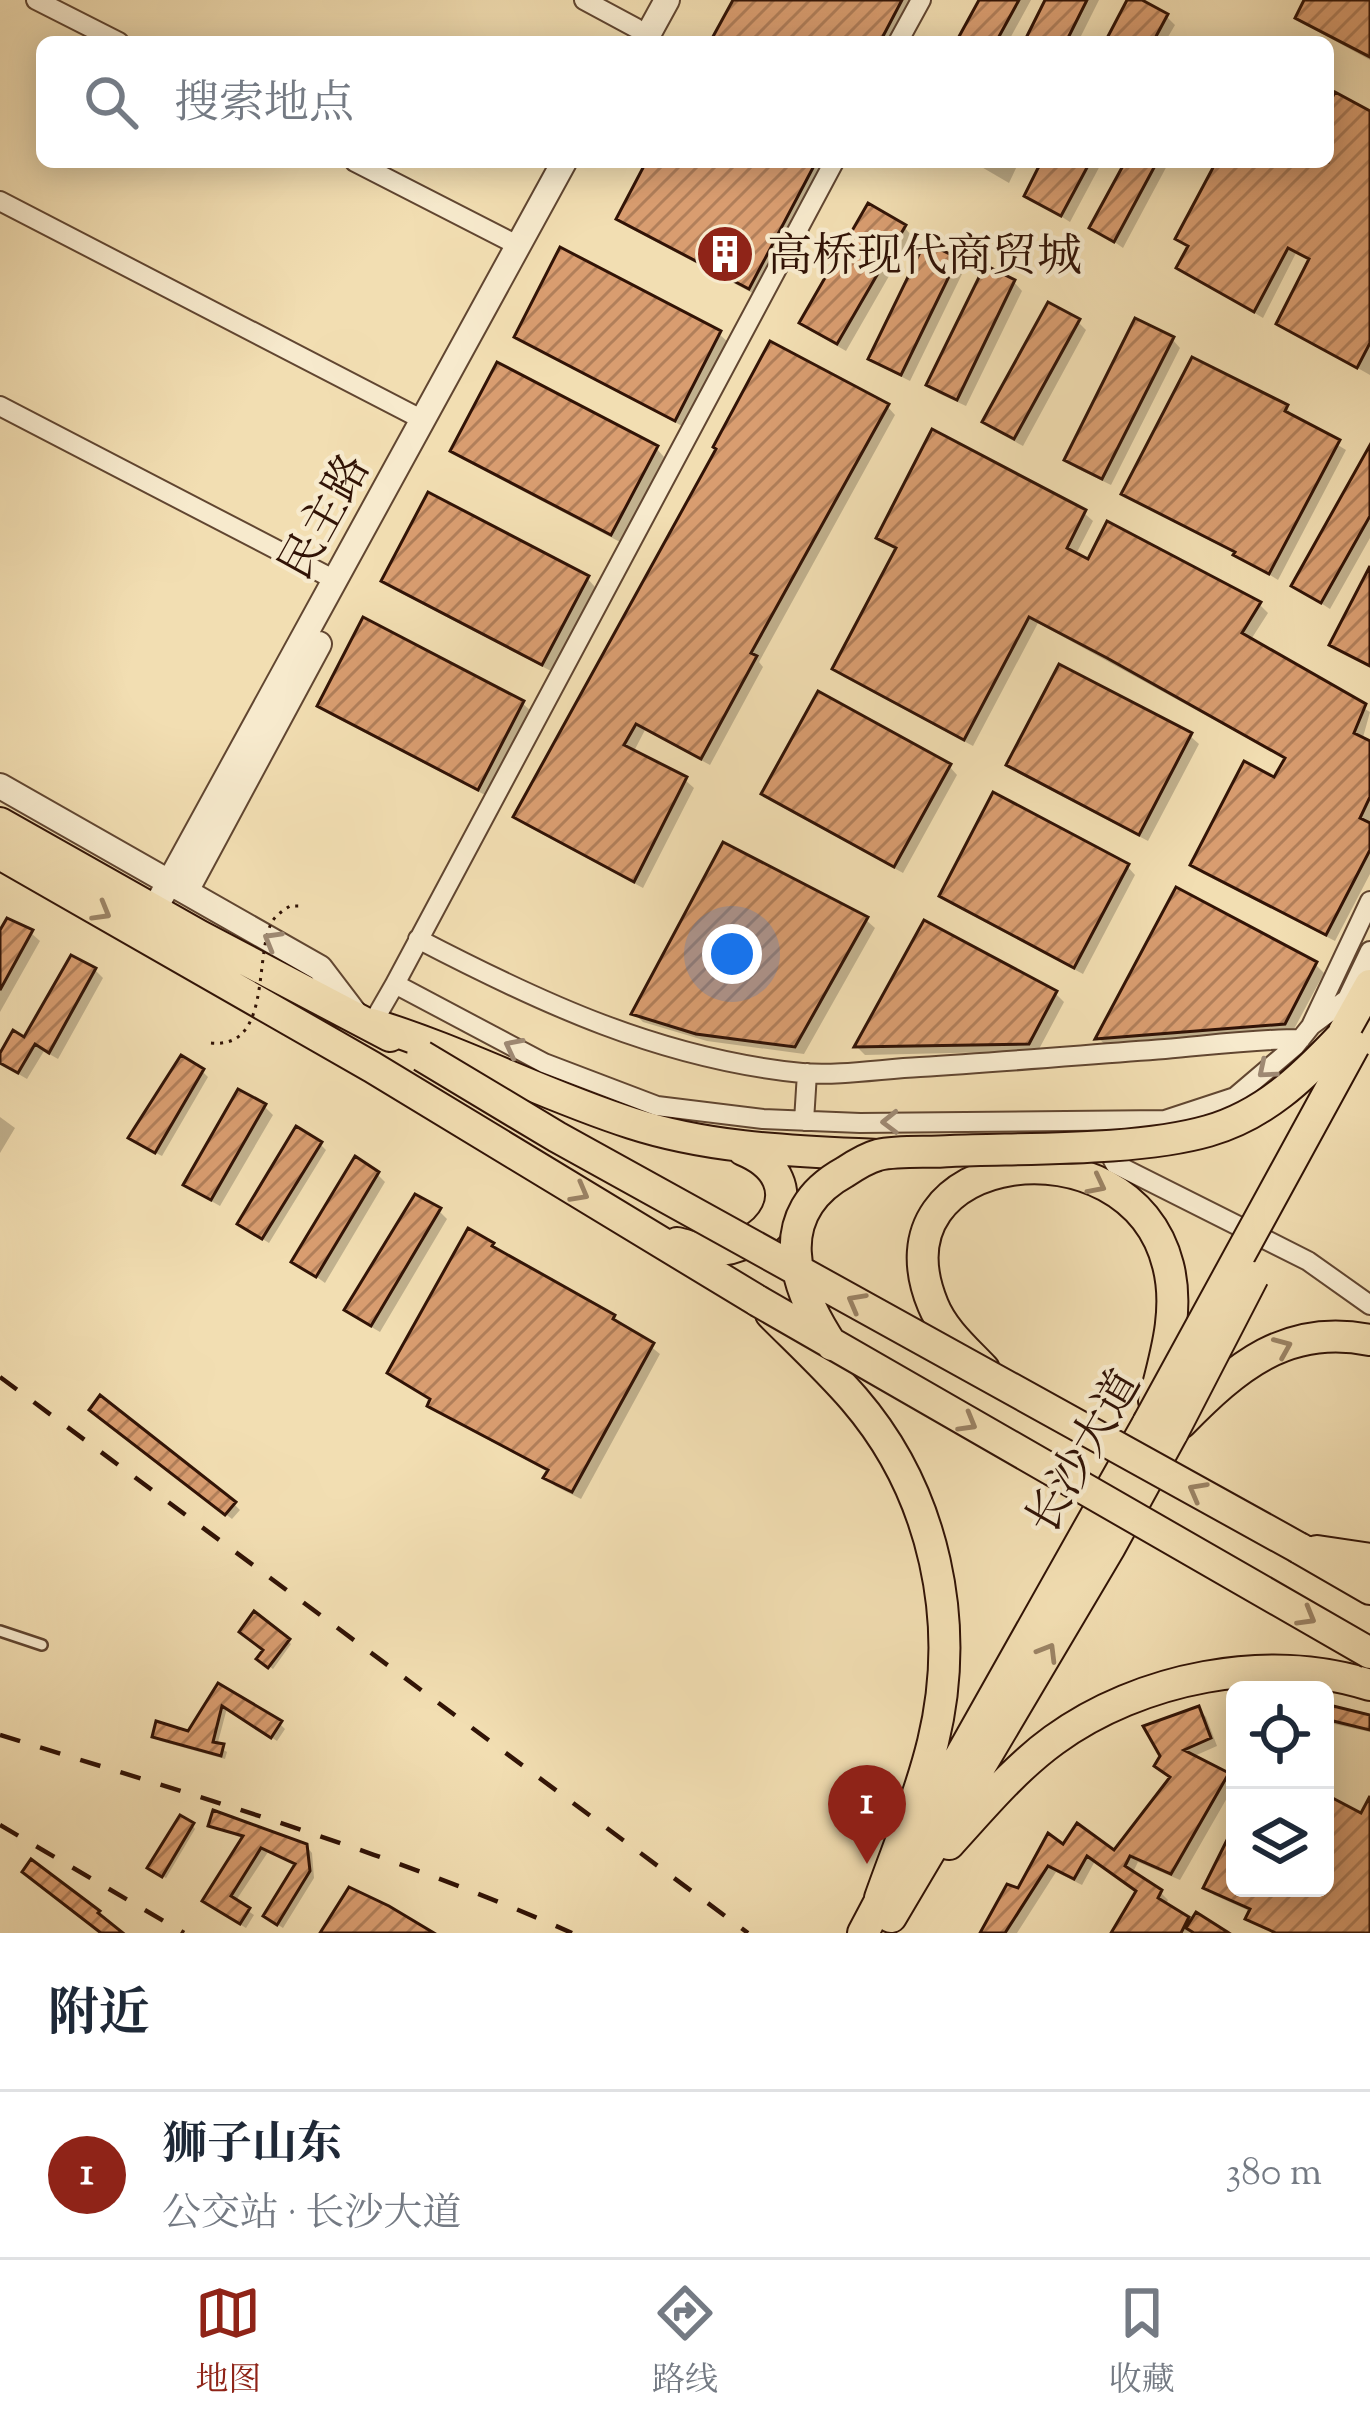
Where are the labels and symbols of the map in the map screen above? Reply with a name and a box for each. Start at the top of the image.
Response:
building icon: 高桥现代商贸城 [694,223,756,285]
place label: 高桥现代商贸城 [767,227,1082,292]
street label: 民主路 [267,444,389,593]
one-way arrow [89,898,110,921]
your location [702,924,762,984]
one-way arrow [263,931,284,954]
one-way arrow [503,1038,525,1061]
one-way arrow [1258,1056,1280,1078]
one-way arrow [880,1109,899,1135]
one-way arrow [1085,1170,1107,1193]
one-way arrow [567,1179,589,1202]
one-way arrow [847,1293,869,1316]
one-way arrow [1271,1337,1292,1361]
street label: 长沙大道 [1014,1360,1160,1548]
one-way arrow [956,1409,977,1432]
one-way arrow [1188,1482,1209,1505]
one-way arrow [1294,1603,1315,1626]
one-way arrow [1034,1643,1057,1664]
pin: 1 [828,1765,906,1864]

